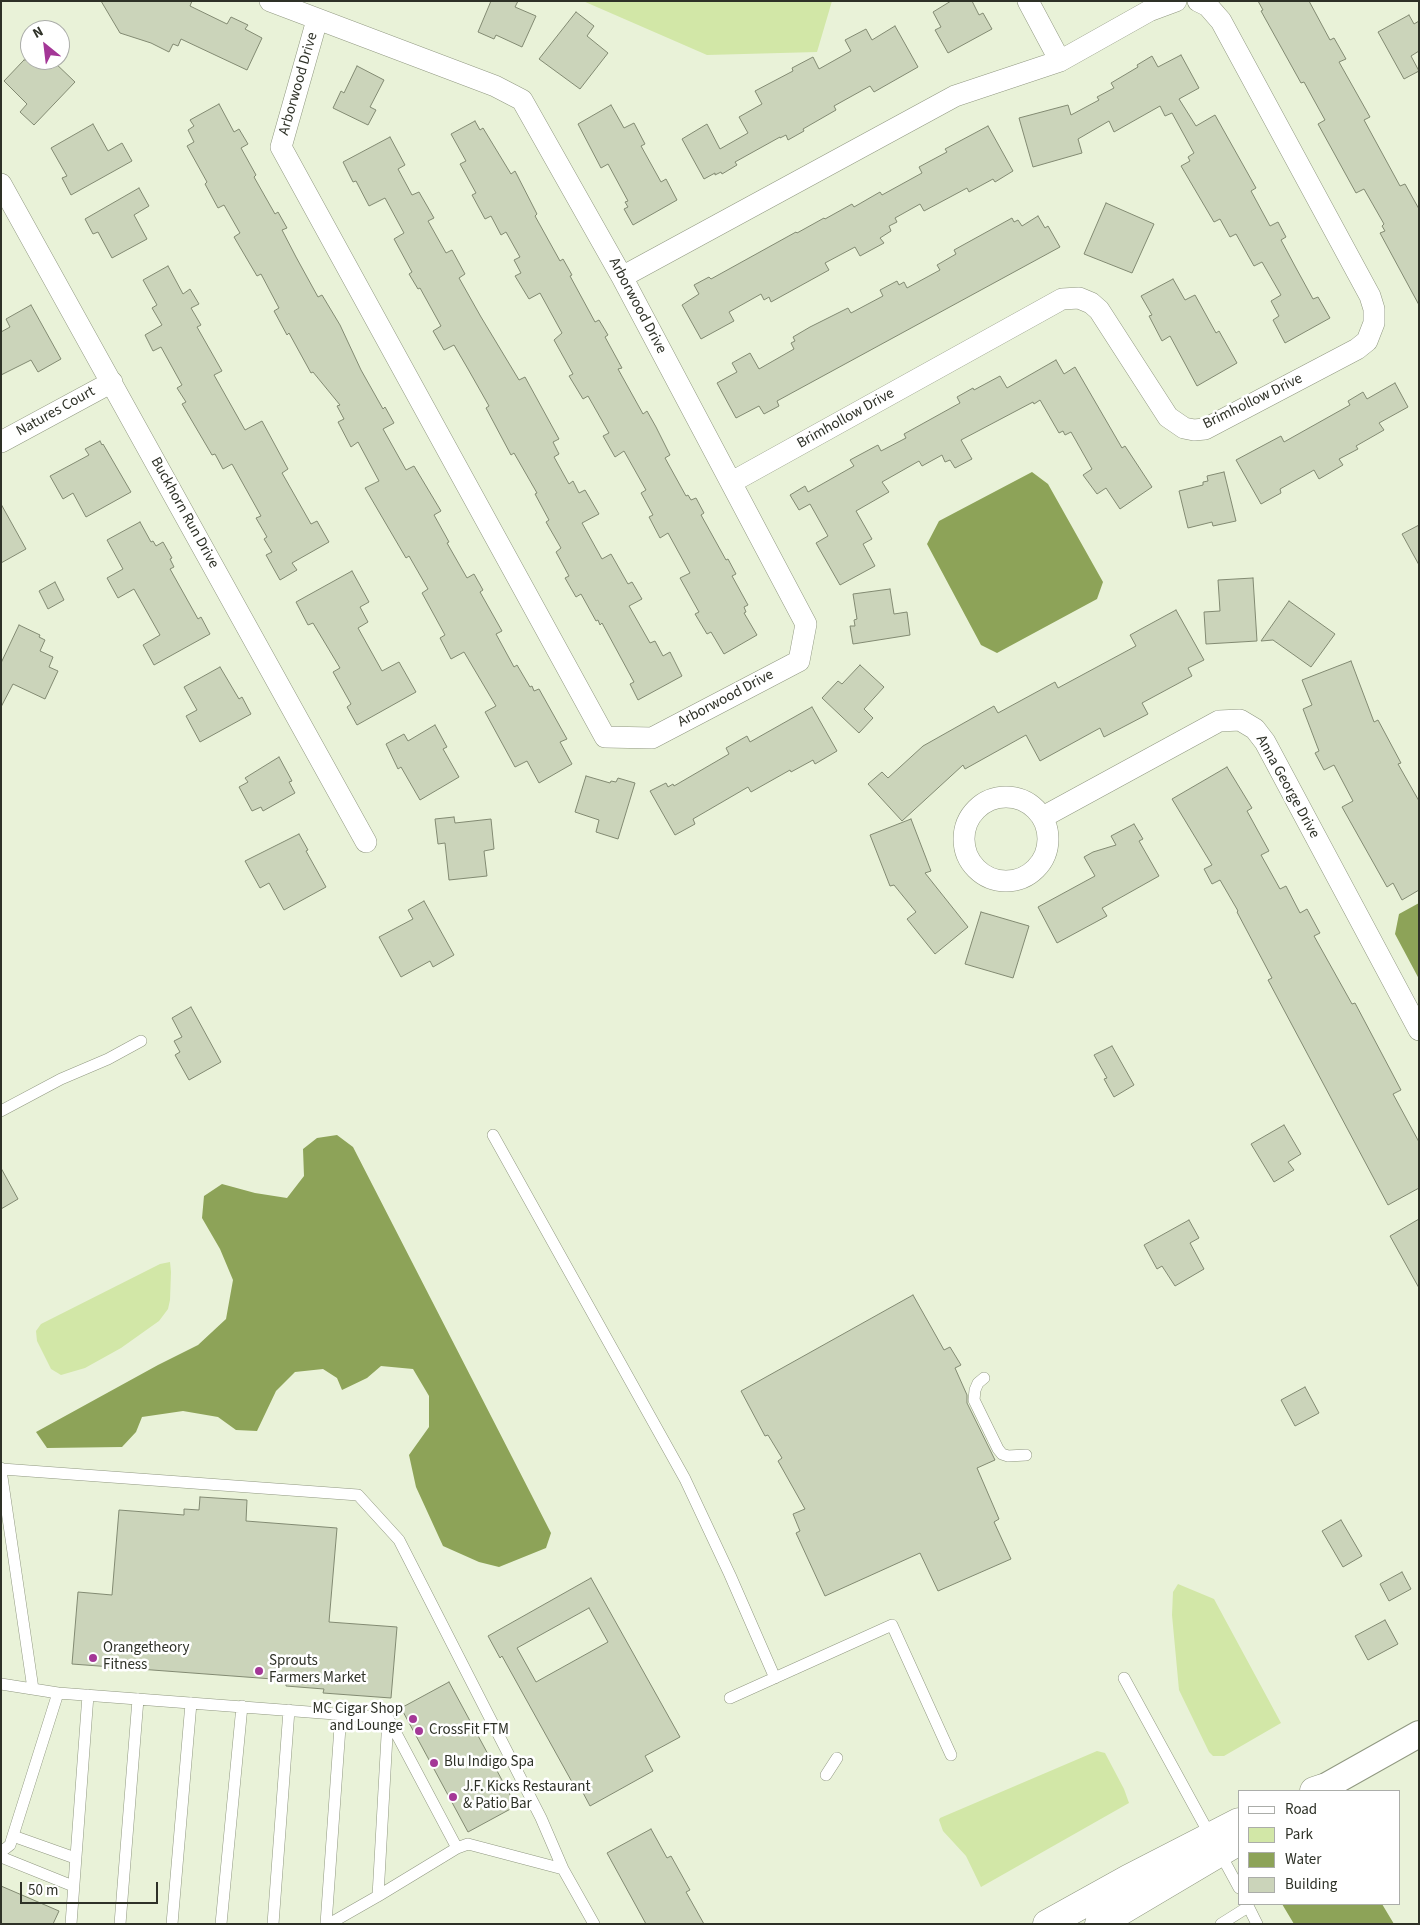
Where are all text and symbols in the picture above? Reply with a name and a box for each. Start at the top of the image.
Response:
north arrow [20,20,70,70]
text: N [29,22,47,44]
street label: Arborwood Drive [276,31,322,137]
street label: Arborwood Drive [604,255,670,357]
street label: Brimhollow Drive [1200,370,1306,434]
street label: Natures Court [14,383,98,441]
street label: Brimhollow Drive [794,385,898,453]
street label: Buckhorn Run Drive [146,454,222,572]
street label: Arborwood Drive [675,666,777,732]
street label: Anna George Drive [1251,732,1323,842]
place label: Orangetheory Fitness [103,1640,190,1675]
marker: Orangetheory Fitness [87,1652,99,1664]
place label: Sprouts Farmers Market [269,1653,366,1688]
marker: Sprouts Farmers Market [253,1665,265,1677]
place label: MC Cigar Shop and Lounge [313,1701,403,1736]
marker: MC Cigar Shop and Lounge [407,1713,419,1725]
place label: CrossFit FTM [429,1722,509,1740]
marker: CrossFit FTM [413,1725,425,1737]
place label: Blu Indigo Spa [444,1754,534,1772]
marker: Blu Indigo Spa [428,1757,440,1769]
place label: J.F. Kicks Restaurant & Patio Bar [463,1779,591,1814]
legend [1238,1790,1400,1905]
marker: J.F. Kicks Restaurant & Patio Bar [447,1791,459,1803]
text: Road [1285,1799,1317,1820]
text: Park [1285,1824,1313,1845]
text: Water [1285,1849,1321,1870]
scale bar [22,1872,160,1904]
text: Building [1285,1874,1337,1895]
text: 50 m [28,1880,58,1901]

